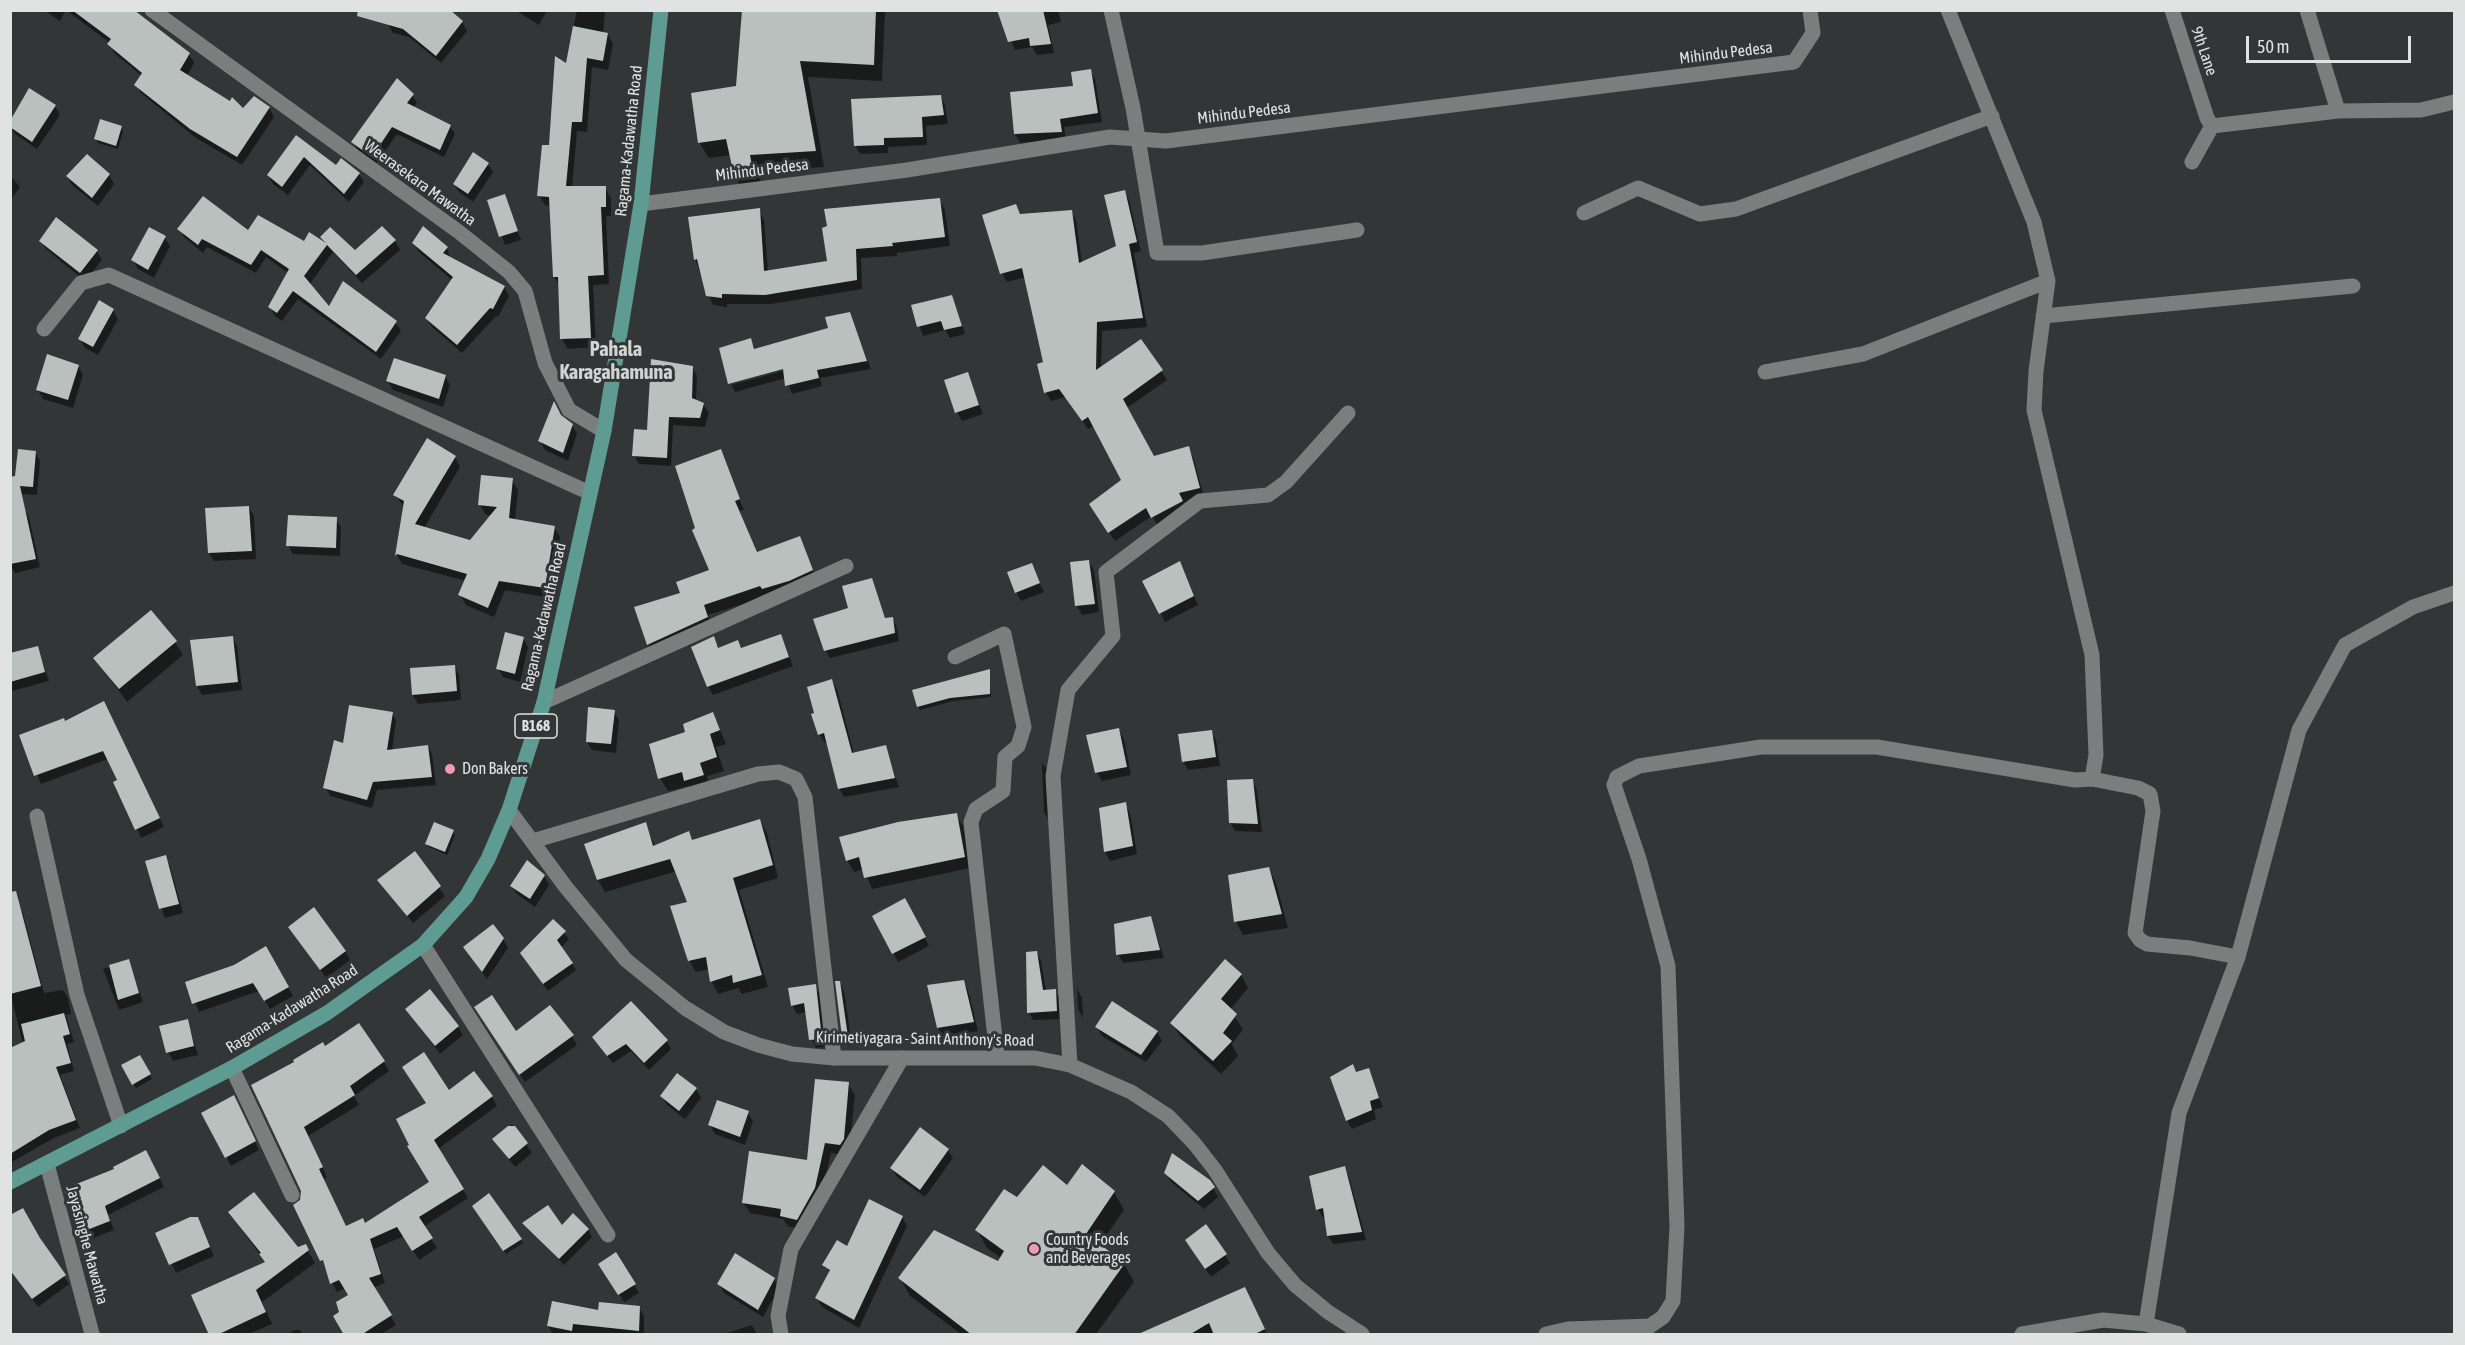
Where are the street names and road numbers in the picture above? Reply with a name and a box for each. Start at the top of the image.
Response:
street label: 9th Lane [2187,24,2221,78]
street label: Mihindu Pedesa [1678,38,1774,68]
street label: Ragama-Kadawatha Road [612,65,646,217]
street label: Mihindu Pedesa [1196,98,1292,128]
street label: Weerasekara Mawatha [360,136,480,230]
street label: Mihindu Pedesa [714,155,810,185]
street label: Ragama-Kadawatha Road [518,541,570,693]
road number: B168 [515,714,557,738]
street label: Ragama-Kadawatha Road [223,961,361,1057]
street label: Kirimetiyagara - Saint Anthony's Road [816,1027,1034,1051]
street label: Jayasinghe Mawatha [62,1183,112,1307]

